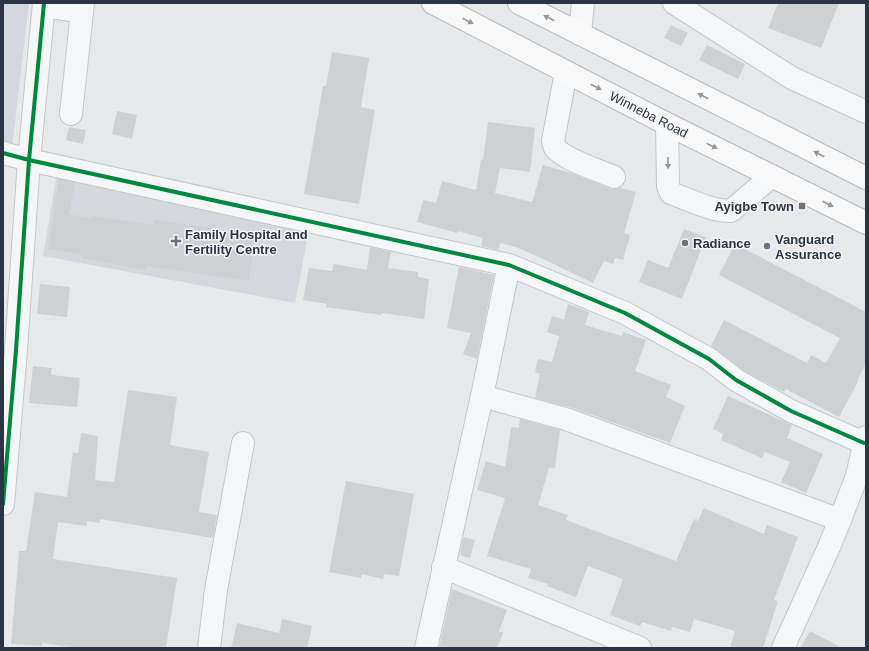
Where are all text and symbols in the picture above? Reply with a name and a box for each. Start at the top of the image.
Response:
one-way arrow [543,15,555,21]
one-way arrow [462,18,474,24]
one-way arrow [590,84,602,90]
street label: Winneba Road [607,88,690,141]
one-way arrow [697,93,708,99]
one-way arrow [706,143,718,149]
one-way arrow [813,151,824,158]
one-way arrow [665,157,671,170]
place label: Ayigbe Town [715,199,794,214]
marker: Ayigbe Town [797,201,807,211]
one-way arrow [823,201,834,207]
place label: Family Hospital and Fertility Centre [185,227,308,257]
place label: Vanguard Assurance [775,232,841,262]
marker: Family Hospital and Fertility Centre [170,235,182,247]
place label: Radiance [693,236,751,251]
marker: Radiance [680,238,690,248]
marker: Vanguard Assurance [762,241,772,251]

